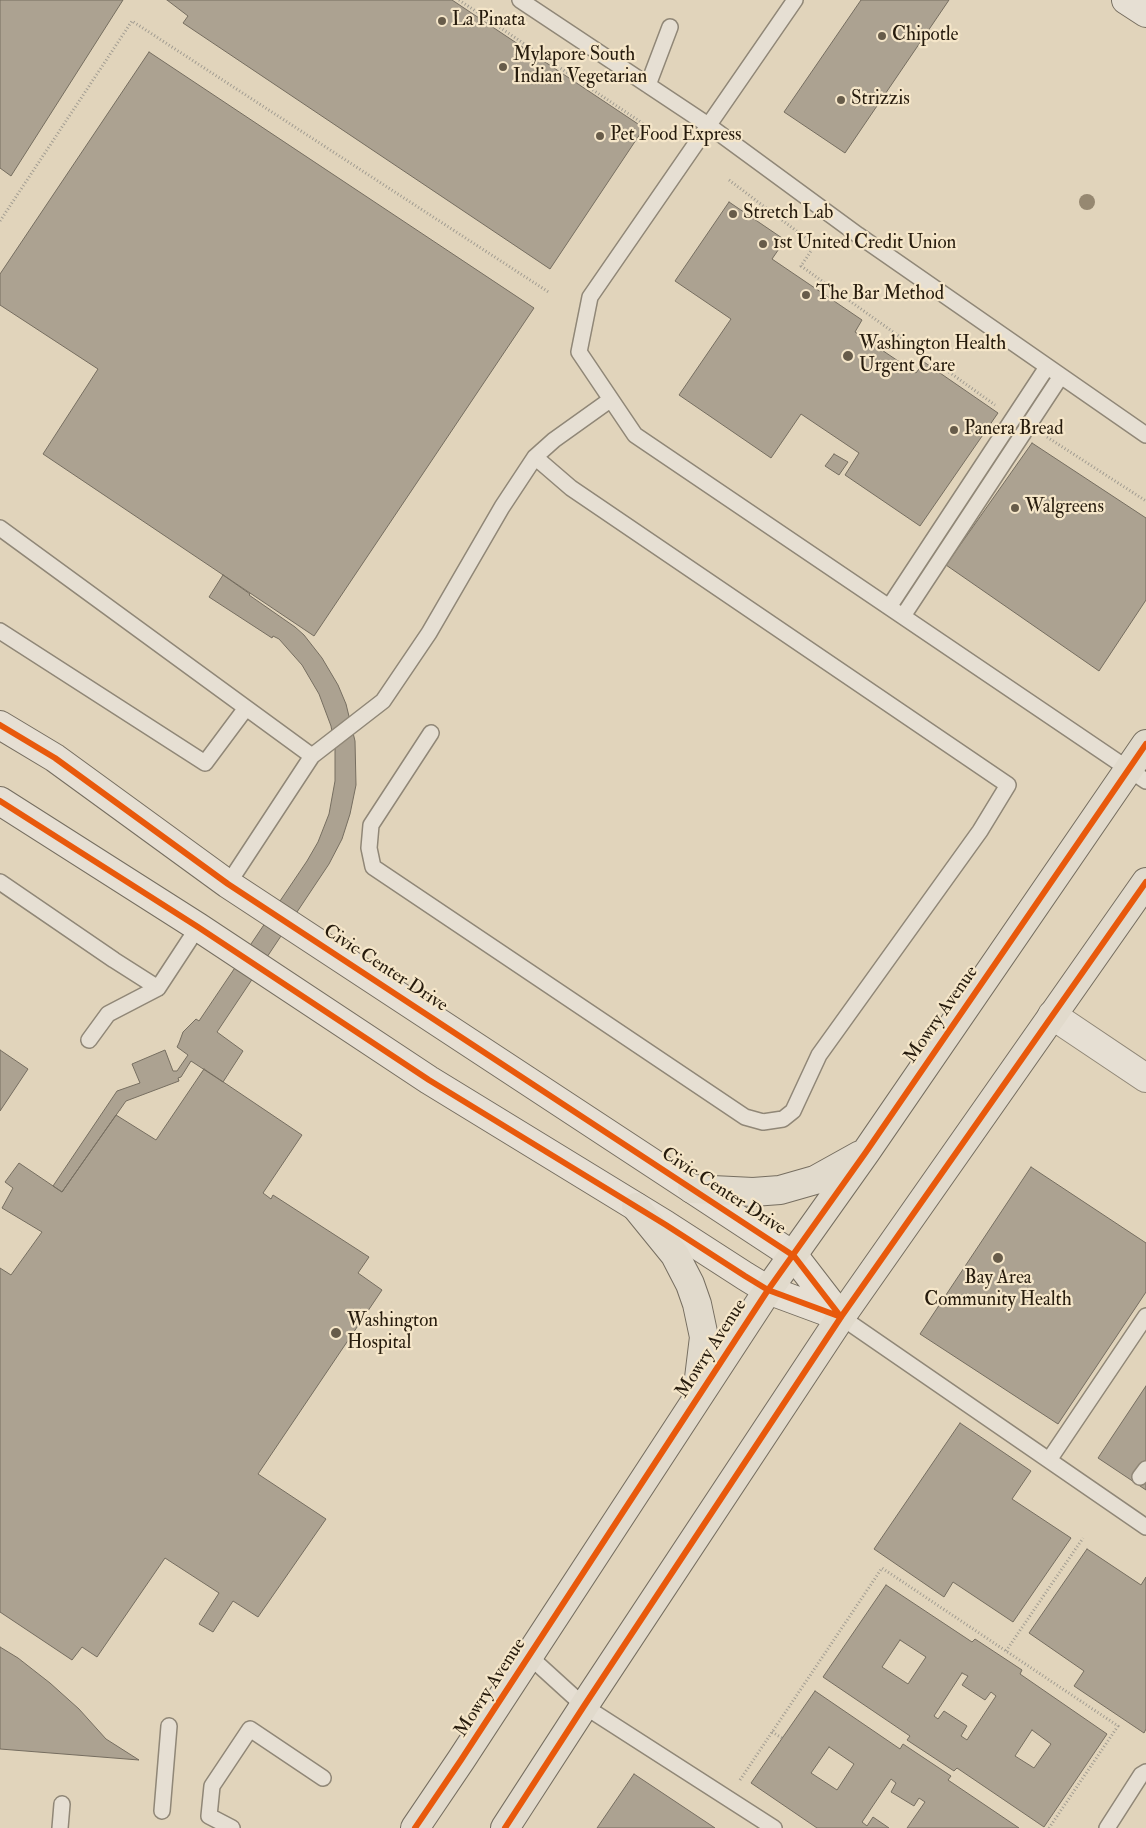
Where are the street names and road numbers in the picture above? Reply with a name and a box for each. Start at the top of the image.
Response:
street label: Civic Center Drive [318,920,452,1018]
street label: Mowry Avenue [900,962,984,1068]
street label: Civic Center Drive [656,1143,790,1241]
street label: Mowry Avenue [672,1295,752,1403]
street label: Mowry Avenue [451,1634,531,1742]

